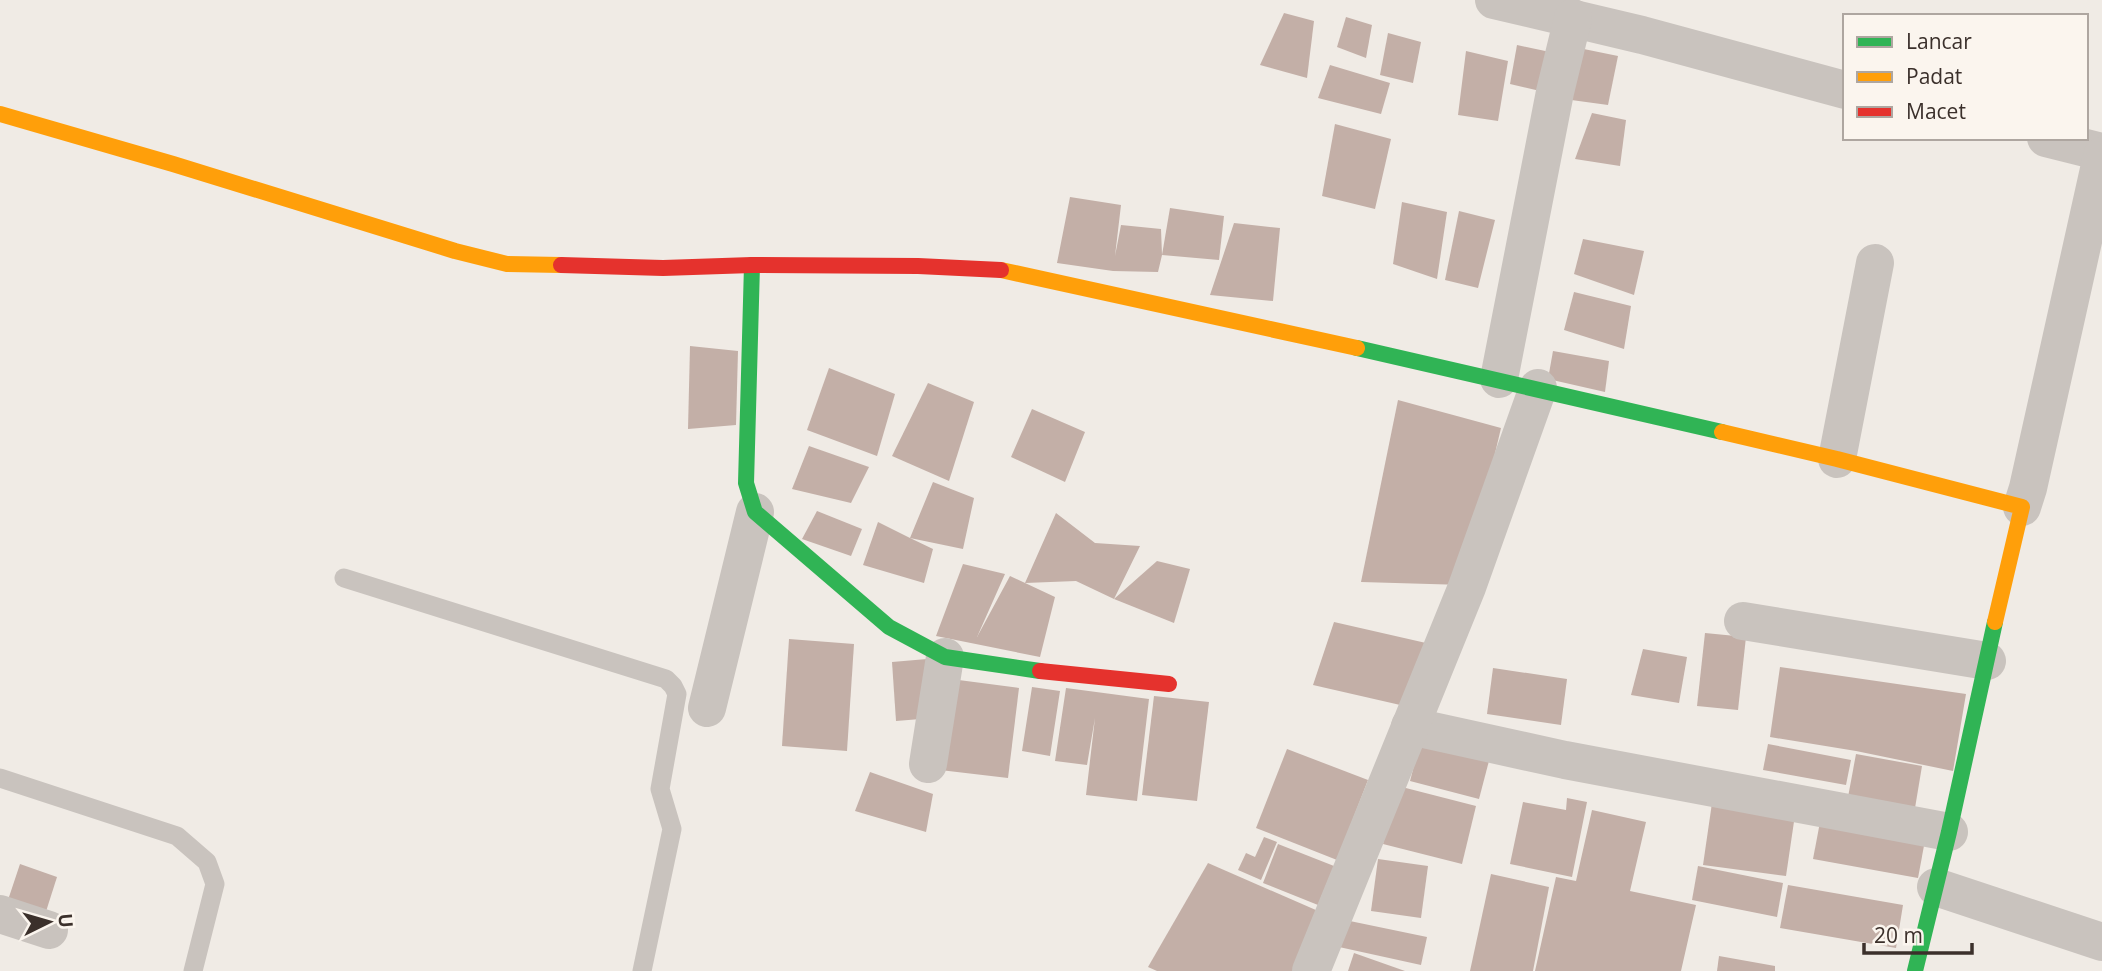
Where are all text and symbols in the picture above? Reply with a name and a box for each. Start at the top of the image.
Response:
legend [1843,14,2088,140]
text: Lancar [1906,27,1972,55]
text: Padat [1906,62,1962,90]
text: Macet [1906,97,1966,125]
north arrow [14,887,84,957]
text: U [52,912,80,929]
scale bar [1864,912,1972,956]
text: 20 m [1874,921,1923,949]

